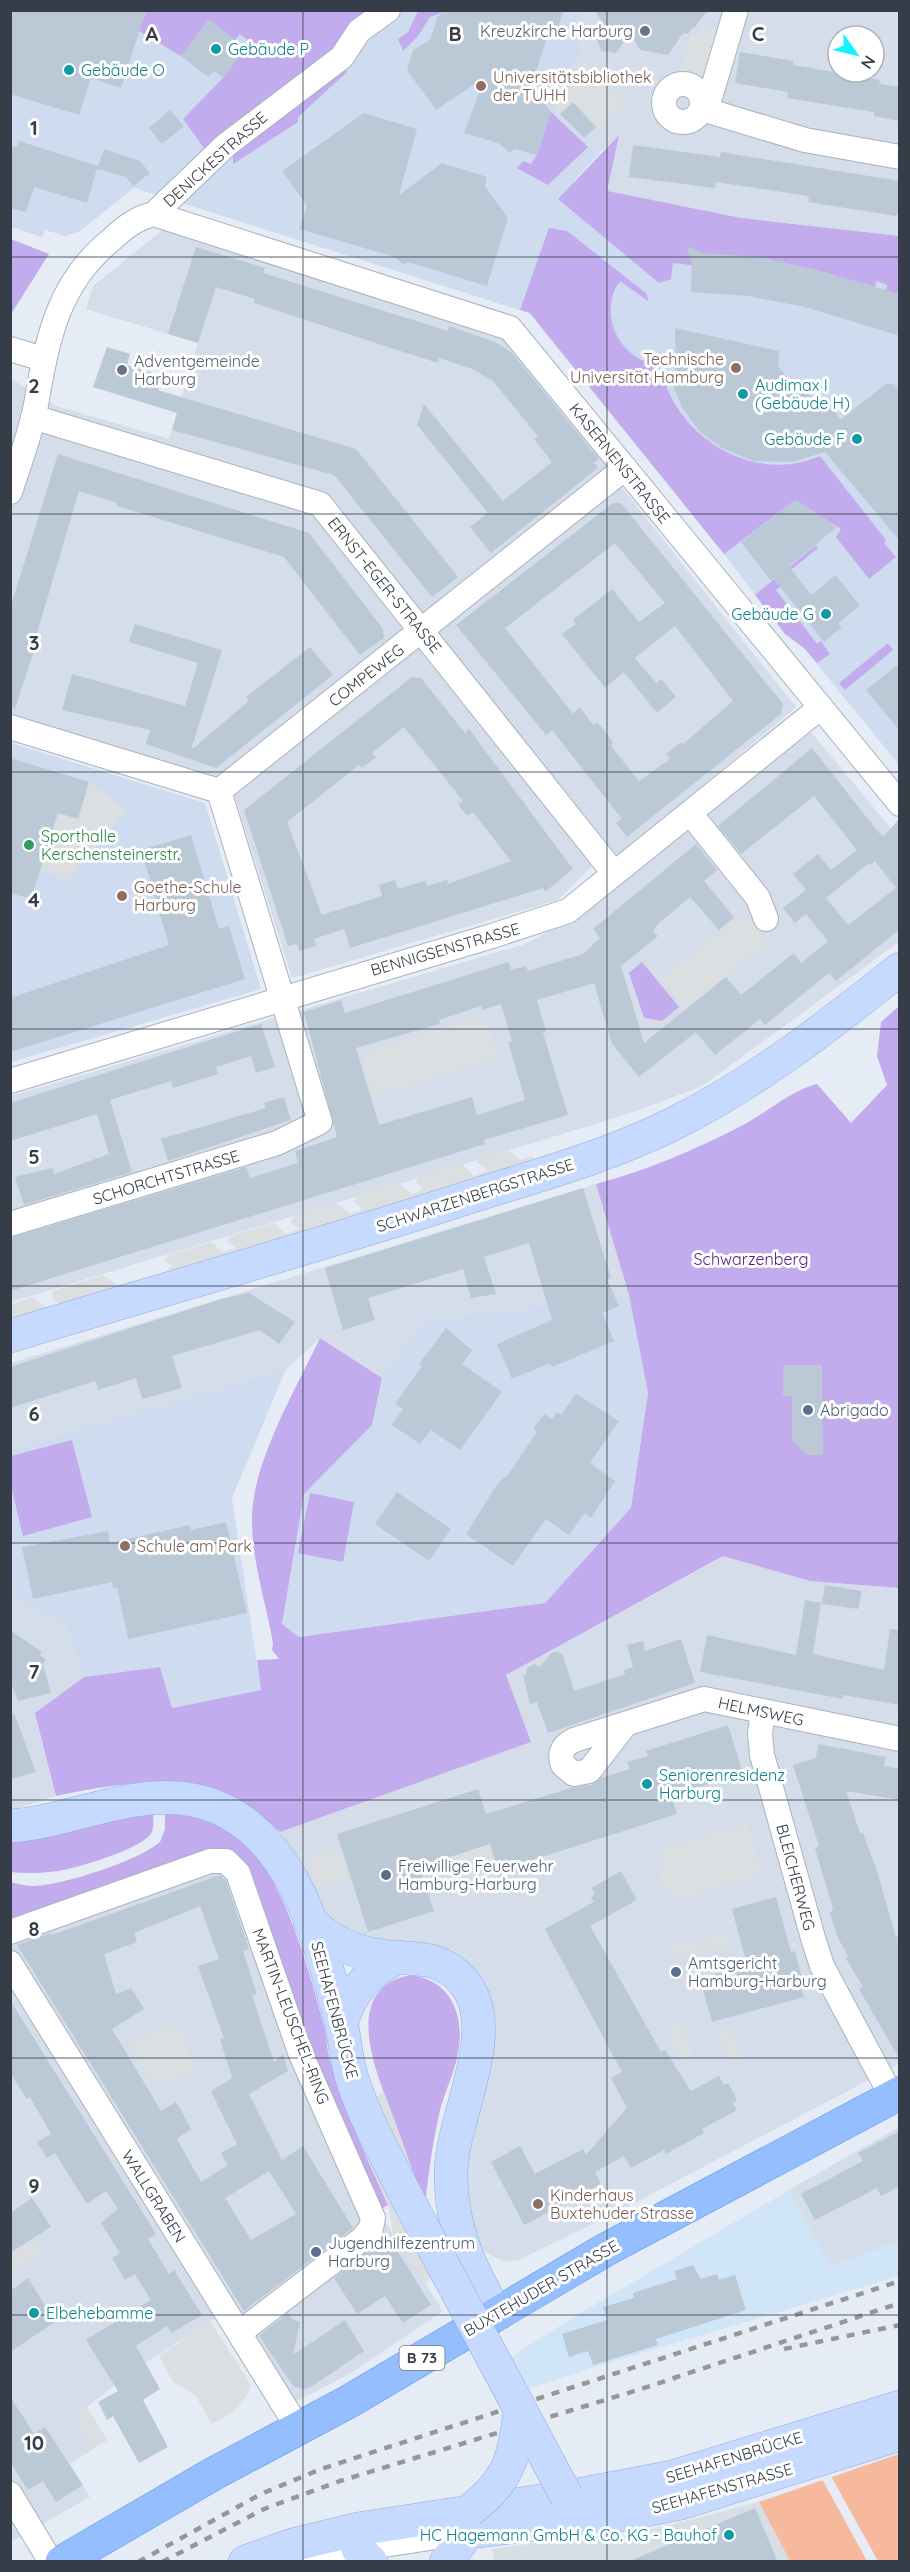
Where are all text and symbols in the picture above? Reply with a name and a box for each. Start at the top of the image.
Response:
text: A [146,21,159,46]
text: B [448,21,462,46]
place label: Kreuzkirche Harburg [480,21,633,41]
text: C [752,21,765,46]
marker: Kreuzkirche Harburg [638,24,652,38]
north arrow [826,24,886,84]
place label: Gebäude P [228,39,309,59]
marker: Gebäude P [209,42,223,56]
text: N [857,52,880,73]
place label: Gebäude O [81,60,165,80]
marker: Gebäude O [62,63,76,77]
place label: Universitätsbibliothek der TUHH [493,67,652,105]
marker: Universitätsbibliothek der TUHH [474,79,488,93]
street label: DENICKESTRASSE [159,107,271,211]
text: 1 [30,115,38,140]
place label: Technische Universität Hamburg [570,349,724,387]
place label: Adventgemeinde Harburg [134,351,260,389]
marker: Technische Universität Hamburg [729,361,743,375]
marker: Adventgemeinde Harburg [115,363,129,377]
text: 2 [28,373,40,398]
place label: Audimax I (Gebäude H) [755,375,850,413]
marker: Audimax I (Gebäude H) [736,387,750,401]
street label: KASERNENSTRASSE [565,399,675,527]
place label: Gebäude F [764,429,845,449]
marker: Gebäude F [850,432,864,446]
street label: ERNST-EGER-STRASSE [324,513,446,657]
place label: Gebäude G [731,604,814,624]
marker: Gebäude G [819,607,833,621]
text: 3 [29,630,39,655]
street label: COMPEWEG [324,639,408,711]
place label: Sporthalle Kerschensteinerstr. [41,826,180,864]
marker: Sporthalle Kerschensteinerstr. [22,838,36,852]
place label: Goethe-Schule Harburg [134,877,242,915]
text: 4 [28,887,40,912]
marker: Goethe-Schule Harburg [115,889,129,903]
street label: BENNIGSENSTRASSE [368,918,522,980]
text: 5 [28,1144,40,1169]
street label: SCHORCHTSTRASSE [90,1145,242,1209]
street label: SCHWARZENBERGSTRASSE [374,1154,576,1236]
park label: Schwarzenberg [694,1249,808,1269]
place label: Abrigado [820,1400,889,1420]
text: 6 [28,1401,40,1426]
marker: Abrigado [801,1403,815,1417]
place label: Schule am Park [137,1536,252,1556]
marker: Schule am Park [118,1539,132,1553]
text: 7 [29,1659,40,1684]
street label: HELMSWEG [716,1692,806,1730]
place label: Seniorenresidenz Harburg [659,1765,785,1803]
marker: Seniorenresidenz Harburg [640,1777,654,1791]
street label: BLEICHERWEG [772,1822,820,1932]
place label: Freiwillige Feuerwehr Hamburg-Harburg [398,1856,554,1894]
marker: Freiwillige Feuerwehr Hamburg-Harburg [379,1868,393,1882]
text: 8 [29,1916,40,1941]
street label: MARTIN-LEUSCHEL-RING [248,1925,334,2107]
street label: SEEHAFENBRÜCKE [307,1939,363,2081]
place label: Amtsgericht Hamburg-Harburg [688,1953,827,1991]
marker: Amtsgericht Hamburg-Harburg [669,1965,683,1979]
street label: WALLGRABEN [118,2146,190,2246]
text: 9 [28,2173,40,2198]
place label: Kinderhaus Buxtehuder Strasse [550,2185,694,2223]
marker: Kinderhaus Buxtehuder Strasse [531,2197,545,2211]
place label: Jugendhilfezentrum Harburg [328,2233,475,2271]
street label: BUXTEHUDER STRASSE [460,2235,622,2341]
marker: Jugendhilfezentrum Harburg [309,2245,323,2259]
place label: Elbehebamme [46,2303,153,2323]
marker: Elbehebamme [27,2306,41,2320]
road number: B 73 [400,2346,444,2370]
street label: SEEHAFENBRÜCKE [663,2427,805,2487]
text: 10 [24,2430,44,2455]
street label: SEEHAFENSTRASSE [649,2458,795,2518]
place label: HC Hagemann GmbH & Co. KG - Bauhof [420,2525,717,2545]
marker: HC Hagemann GmbH & Co. KG - Bauhof [722,2528,736,2542]

